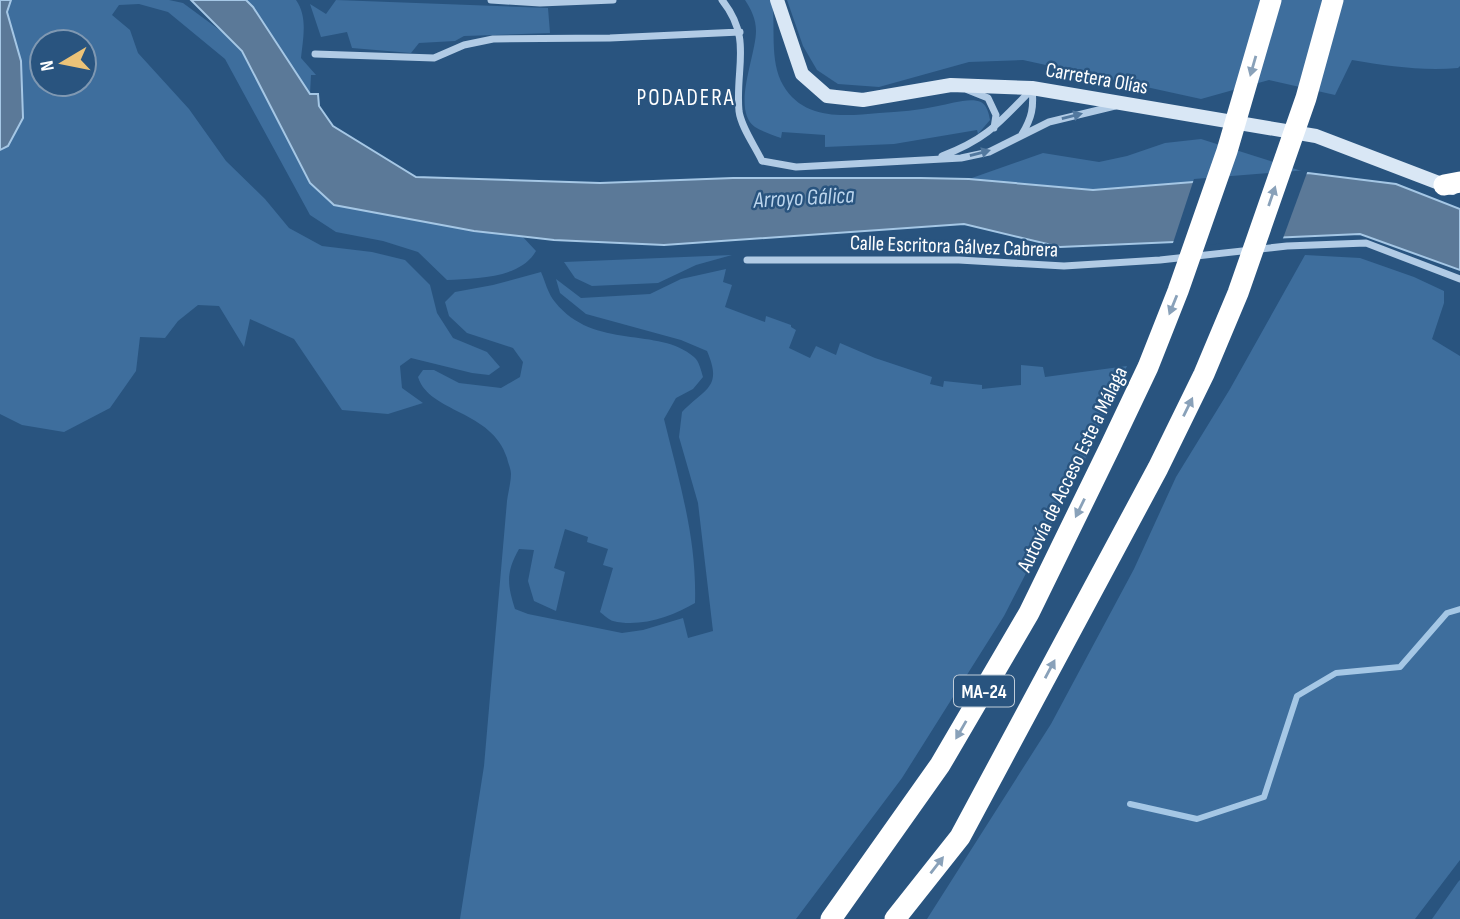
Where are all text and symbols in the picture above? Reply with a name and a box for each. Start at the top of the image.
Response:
north arrow [28,28,98,98]
one-way arrow [1247,55,1257,76]
street label: Carretera Olías [1044,57,1150,100]
text: N [36,59,60,73]
district label: PODADERA [637,84,735,112]
one-way arrow [1061,110,1083,121]
one-way arrow [969,147,991,158]
water label: Arroyo Gálica [752,181,856,215]
one-way arrow [1267,185,1278,206]
street label: Calle Escritora Gálvez Cabrera [850,230,1058,263]
one-way arrow [1167,294,1178,315]
street label: Autovía de Acceso Este a Málaga [1011,363,1133,577]
one-way arrow [1182,397,1193,417]
one-way arrow [1075,498,1086,518]
one-way arrow [1044,659,1056,678]
road number: MA-24 [954,676,1014,706]
one-way arrow [954,720,967,739]
one-way arrow [929,857,944,874]

